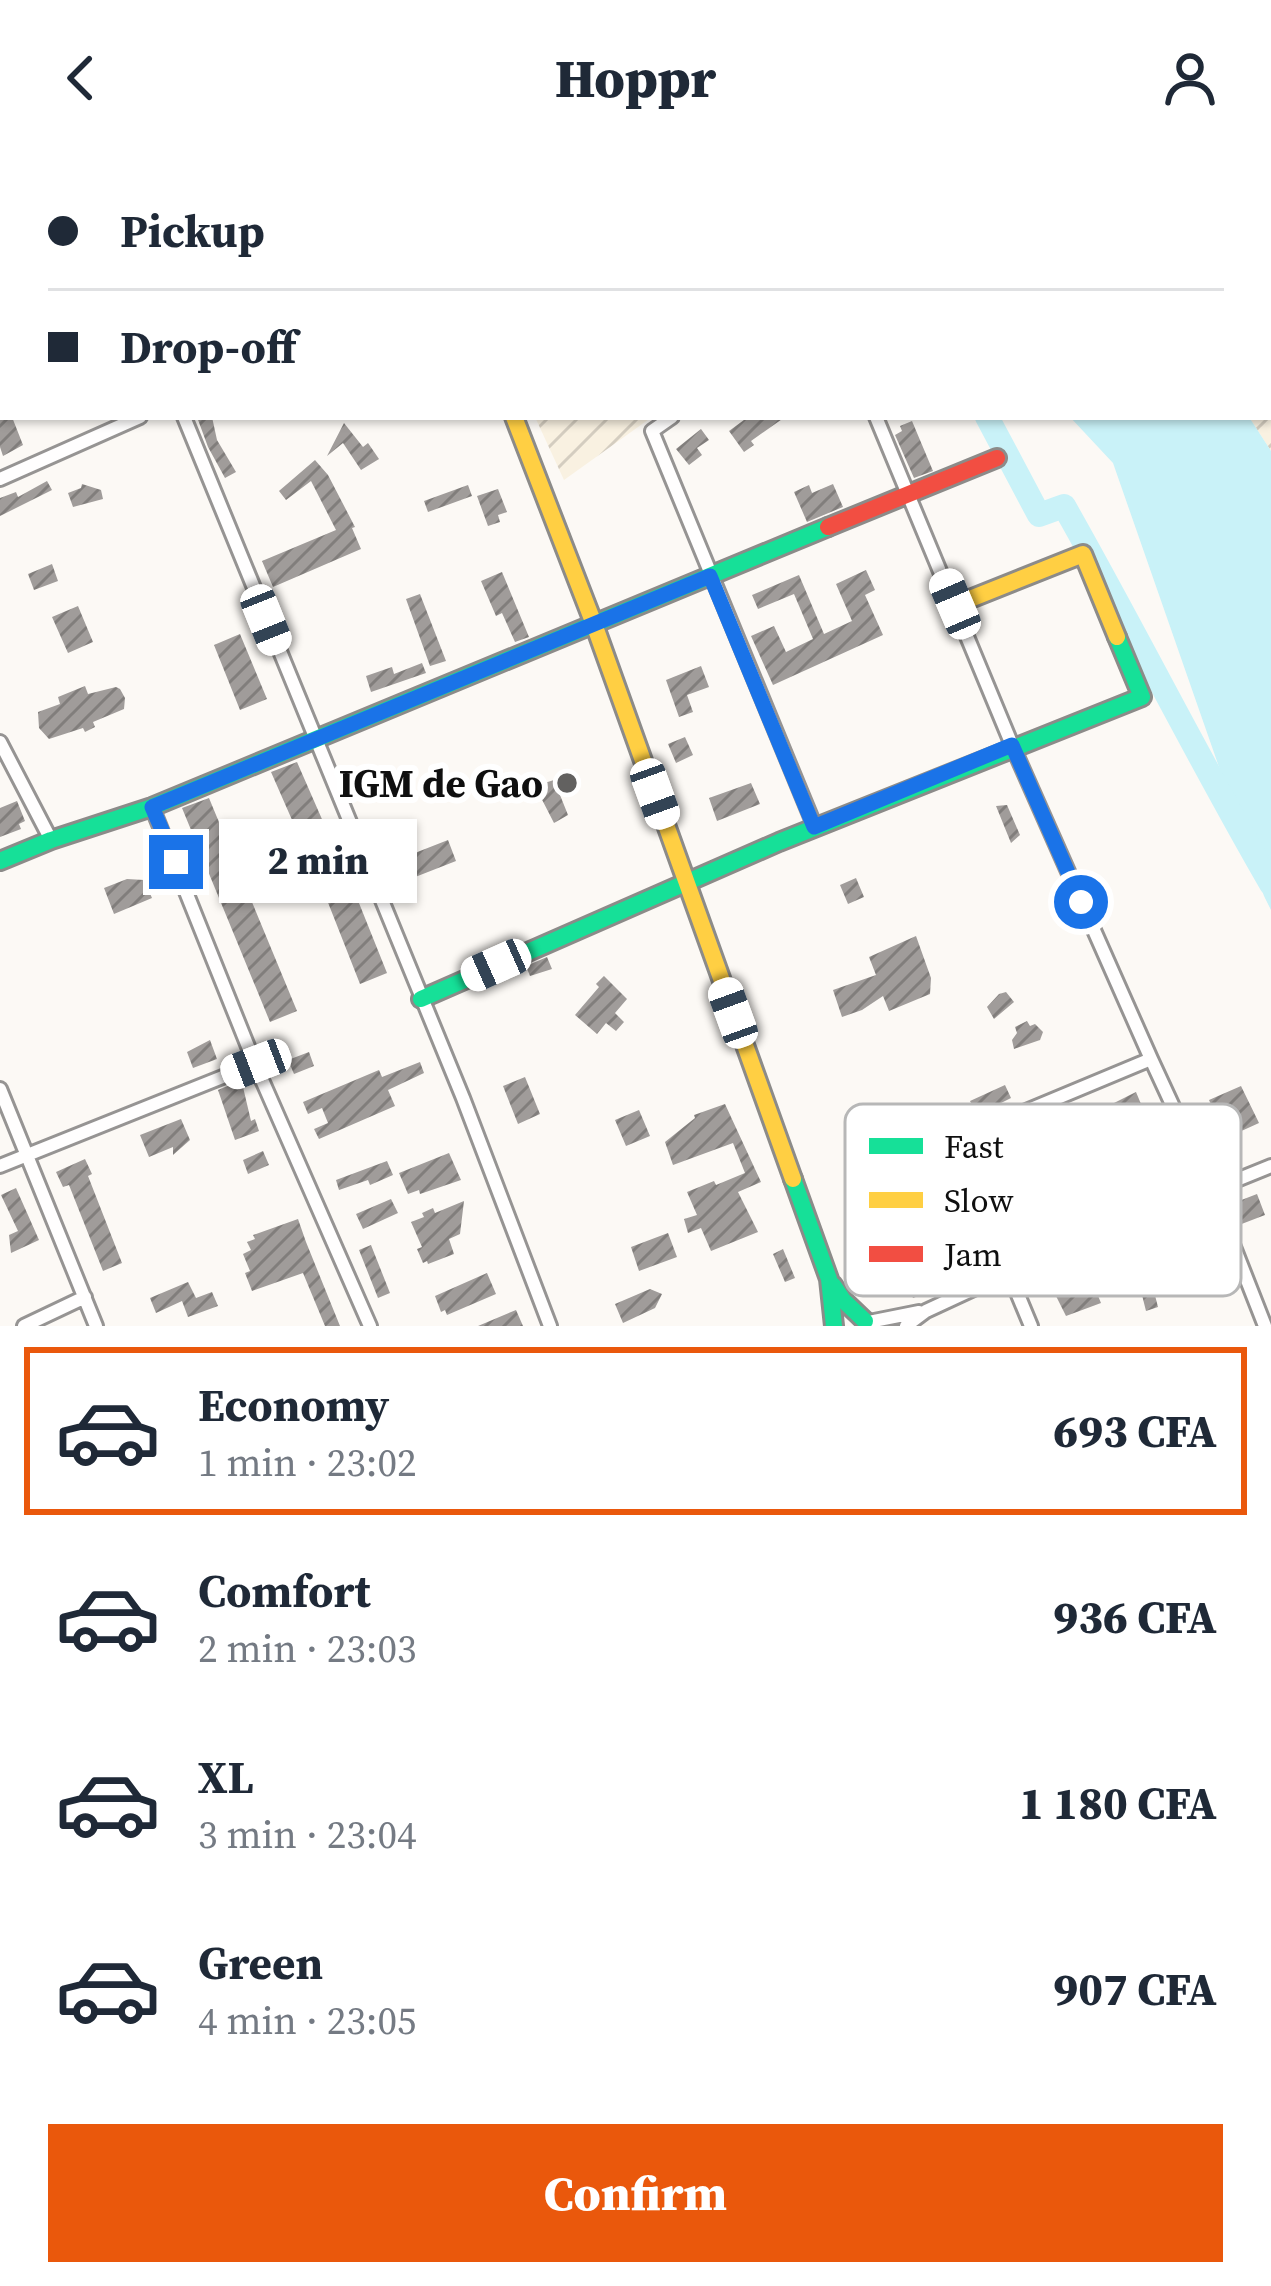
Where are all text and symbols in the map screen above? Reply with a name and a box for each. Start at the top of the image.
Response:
text: Hoppr [555,41,716,115]
icon: back [48,45,114,111]
icon: person [1157,45,1223,111]
text: Pickup [120,200,265,262]
text: Drop-off [120,316,296,378]
car [924,564,986,644]
car [236,580,296,660]
car [626,754,684,834]
place label: IGM de Gao [339,757,543,810]
marker: IGM de Gao [554,770,580,796]
callout: 2 min [218,820,416,904]
text: 2 min [267,834,369,887]
route end [149,835,203,889]
route start [1054,875,1108,929]
car [456,934,536,996]
car [704,973,762,1053]
car [216,1034,296,1094]
legend [845,1104,1241,1296]
text: Fast [944,1124,1004,1169]
text: Slow [944,1178,1014,1223]
text: Jam [943,1232,1002,1277]
text: Economy [198,1374,389,1436]
icon: car [54,1377,162,1485]
text: 693 CFA [1053,1400,1217,1462]
text: 1 min · 23:02 [198,1436,417,1489]
text: Comfort [198,1560,371,1622]
icon: car [54,1563,162,1671]
text: 936 CFA [1053,1586,1217,1648]
text: 2 min · 23:03 [198,1622,417,1675]
text: XL [198,1746,254,1808]
icon: car [54,1749,162,1857]
text: 1 180 CFA [1019,1772,1217,1834]
text: 3 min · 23:04 [198,1808,417,1861]
text: Green [198,1932,323,1994]
icon: car [54,1935,162,2043]
text: 907 CFA [1053,1958,1217,2020]
text: 4 min · 23:05 [198,1994,417,2047]
button: Confirm [48,2124,1223,2262]

